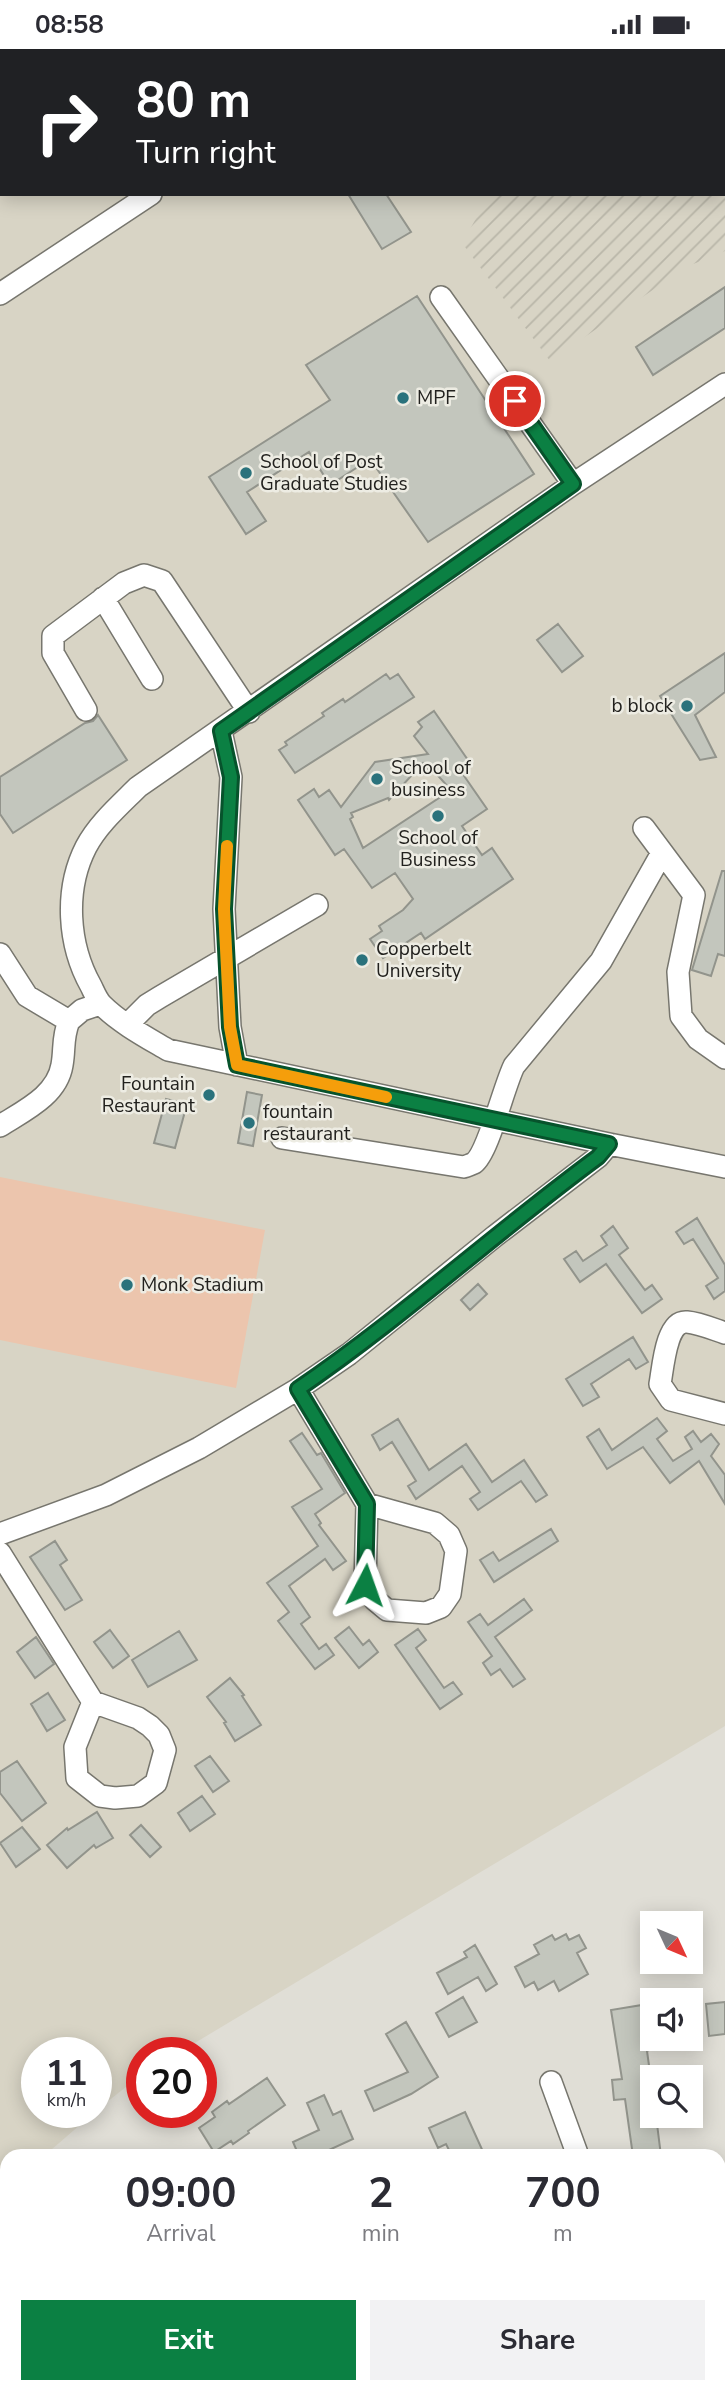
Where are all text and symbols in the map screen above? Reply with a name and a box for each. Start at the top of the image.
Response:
text: 08:58 [35,7,104,42]
text: 80 m [136,67,251,134]
icon: right [21,77,112,168]
text: Turn right [136,131,276,174]
pin [485,371,545,431]
icon: arrive [496,382,534,420]
place label: MPF [417,385,456,411]
marker: MPF [395,390,411,406]
place label: School of Post Graduate Studies [260,449,408,497]
marker: School of Post Graduate Studies [238,465,254,481]
place label: b block [612,693,673,719]
marker: b block [679,698,695,714]
place label: School of business [391,755,471,803]
marker: School of business [369,771,385,787]
marker: School of Business [430,808,446,824]
place label: School of Business [398,825,479,873]
place label: Copperbelt University [376,936,471,984]
marker: Copperbelt University [354,952,370,968]
place label: Fountain Restaurant [102,1071,195,1119]
marker: Fountain Restaurant [201,1087,217,1103]
place label: fountain restaurant [263,1099,351,1147]
marker: fountain restaurant [241,1115,257,1131]
place label: Monk Stadium [141,1272,264,1298]
marker: Monk Stadium [119,1277,135,1293]
position arrow [328,1548,402,1622]
north arrow [640,1911,704,1974]
map controls [640,1911,703,2128]
button: sound [640,1988,703,2051]
speed limit sign: 20 [126,2037,217,2128]
text: 11 [45,2050,88,2097]
button: search [640,2065,703,2128]
text: km/h [47,2088,86,2112]
text: 09:00 [125,2165,236,2222]
text: 2 [368,2165,393,2222]
text: 700 [525,2165,601,2222]
text: Arrival [146,2218,215,2249]
text: min [362,2218,400,2249]
text: m [553,2218,573,2249]
button: Exit [21,2300,356,2380]
button: Share [370,2300,705,2380]

